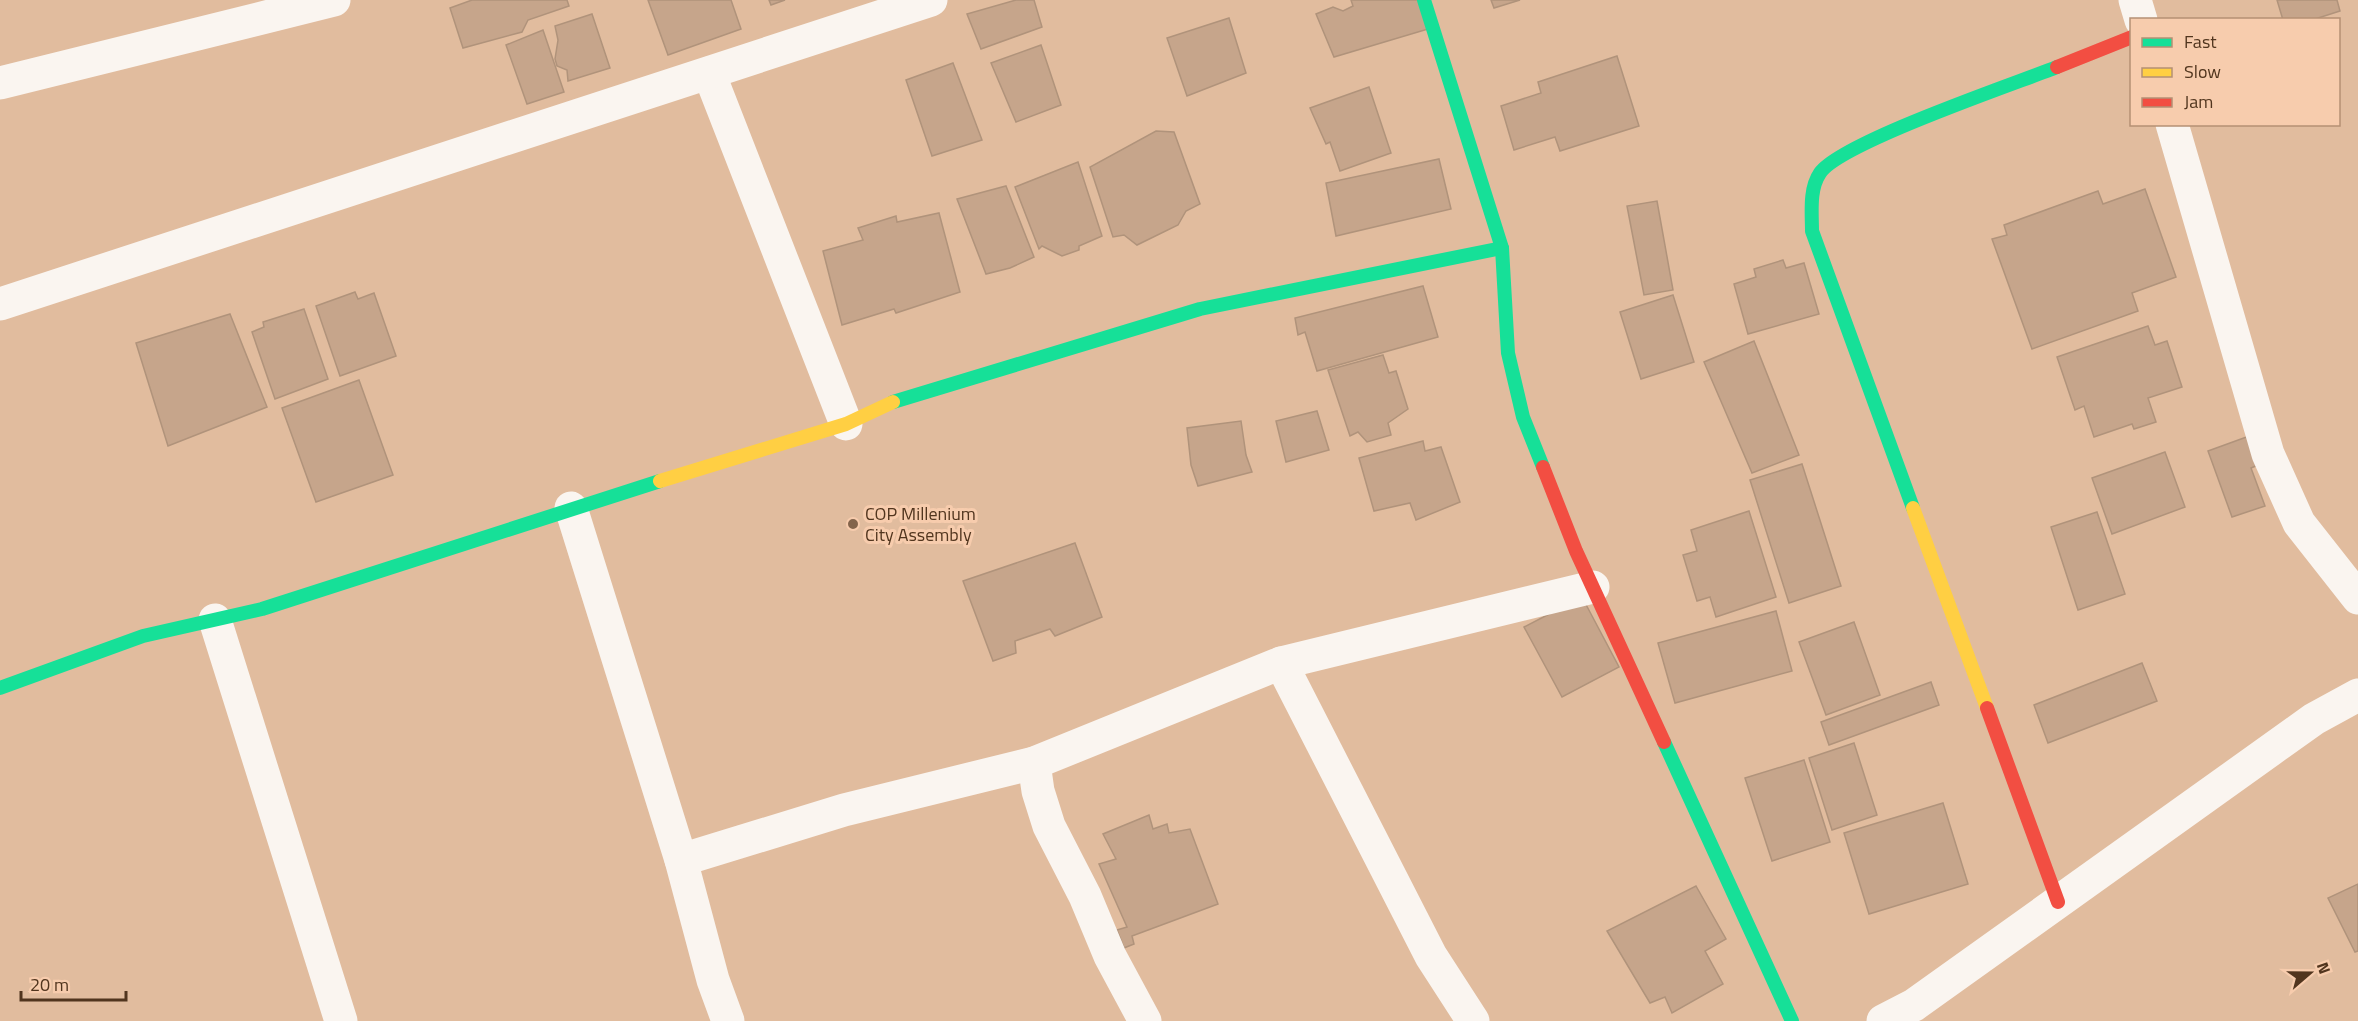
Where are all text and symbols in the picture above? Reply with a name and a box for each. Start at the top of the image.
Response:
legend [2130,18,2340,126]
text: Fast [2184,28,2217,55]
text: Slow [2184,58,2221,85]
text: Jam [2184,88,2213,115]
place label: COP Millenium City Assembly [865,500,976,548]
marker: COP Millenium City Assembly [846,517,860,531]
north arrow [2280,943,2340,1003]
text: N [2311,959,2337,977]
scale bar [21,964,126,1002]
text: 20 m [30,971,69,998]

